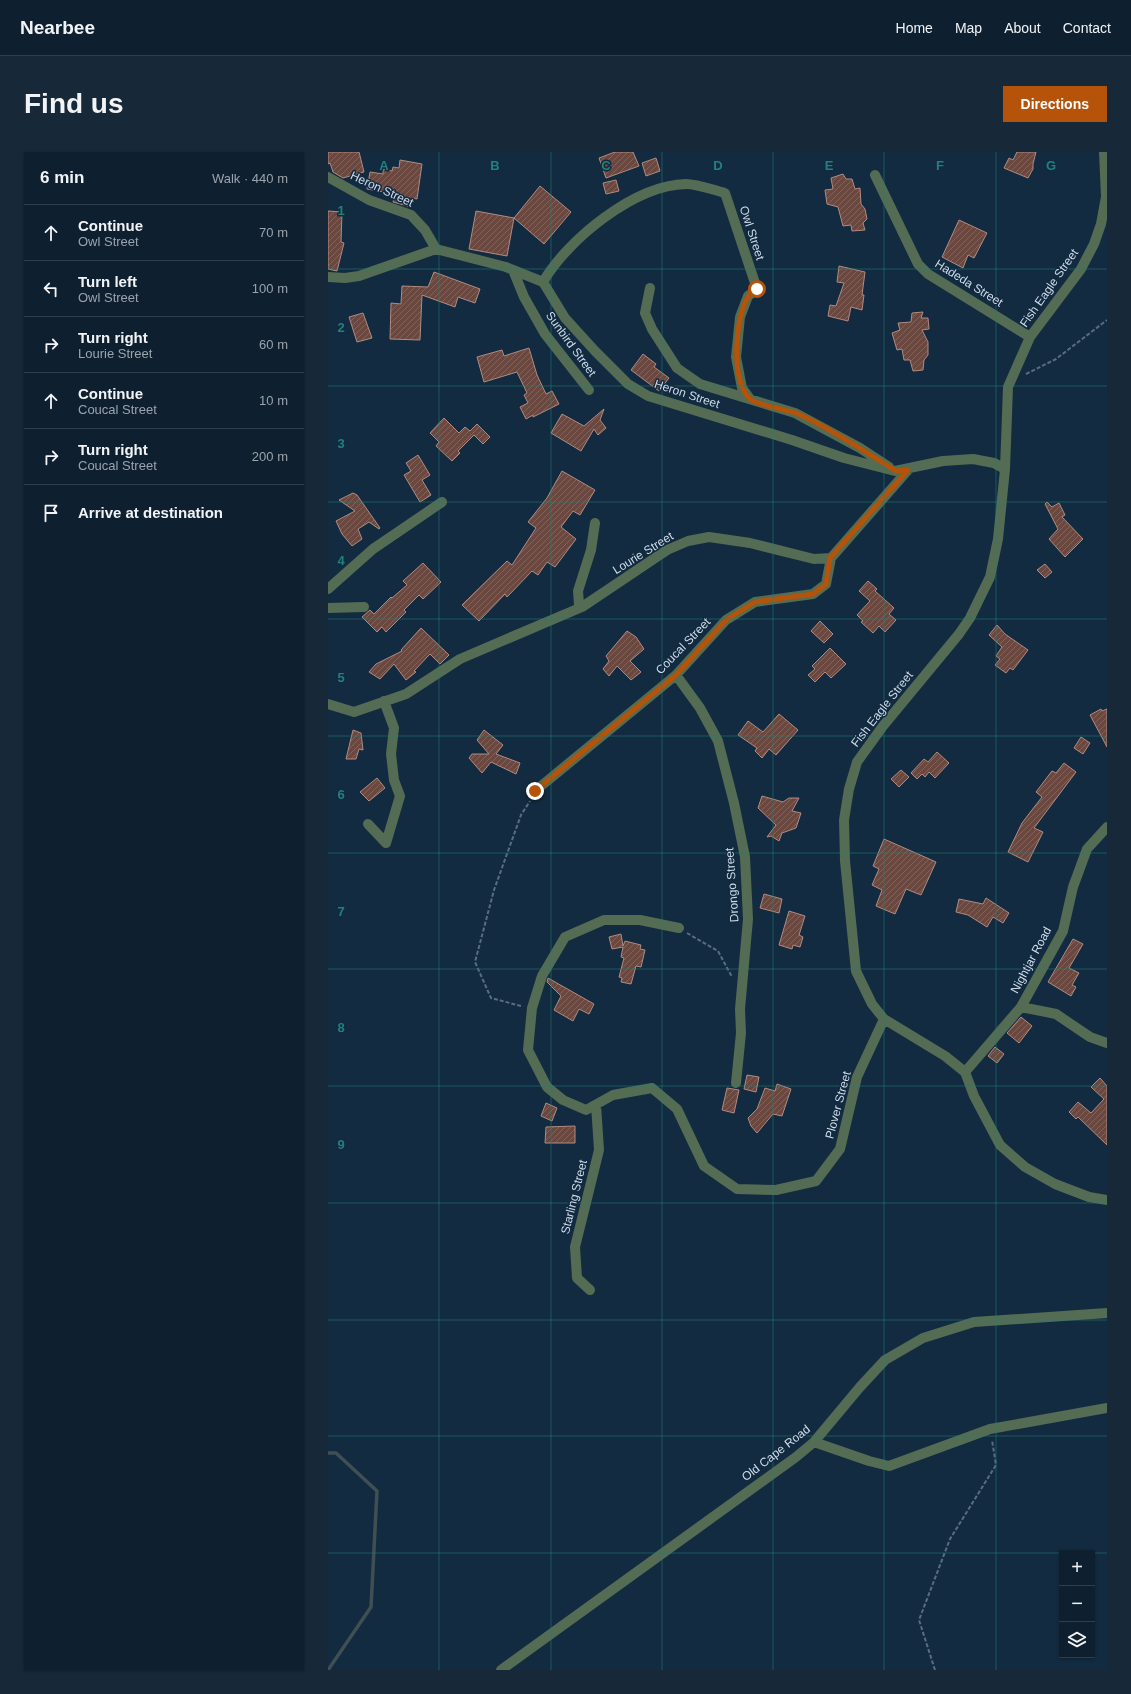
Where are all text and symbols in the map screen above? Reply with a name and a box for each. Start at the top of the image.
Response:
text: Nearbee [20,17,95,38]
text: Home [896,20,933,36]
text: Map [955,20,982,36]
text: About [1004,20,1041,36]
text: Contact [1063,20,1111,36]
button: Directions [1003,86,1107,122]
text: Find us [24,88,124,119]
text: A [379,158,389,173]
text: B [490,158,500,173]
text: C [601,158,611,173]
text: D [713,158,723,173]
text: E [825,158,834,173]
text: F [936,158,944,173]
text: G [1046,158,1056,173]
text: 6 min [40,168,84,187]
street label: Heron Street [348,168,416,210]
text: Walk · 440 m [212,171,288,186]
text: 1 [337,203,345,218]
street label: Owl Street [737,204,768,262]
text: Continue [78,217,143,234]
icon: ahead [40,222,62,244]
text: 70 m [259,225,288,240]
text: Owl Street [78,234,139,249]
street label: Fish Eagle Street [1017,246,1082,330]
street label: Hadeda Street [932,257,1006,310]
text: Turn left [78,273,137,290]
icon: left [40,278,62,300]
route start [748,280,766,298]
text: 100 m [252,281,288,296]
text: Owl Street [78,290,139,305]
street label: Sunbird Street [543,309,600,380]
text: 2 [337,320,345,335]
text: Turn right [78,329,148,346]
icon: right [40,334,62,356]
text: 60 m [259,337,288,352]
text: Lourie Street [78,346,152,361]
street label: Heron Street [652,377,722,411]
text: Continue [78,385,143,402]
icon: ahead [40,390,62,412]
text: 10 m [259,393,288,408]
text: Coucal Street [78,402,157,417]
text: 3 [337,436,345,451]
text: Turn right [78,441,148,458]
icon: right [40,446,62,468]
text: 200 m [252,449,288,464]
text: Coucal Street [78,458,157,473]
icon: arrive [40,502,62,524]
text: Arrive at destination [78,504,223,521]
street label: Lourie Street [610,529,676,577]
text: 4 [337,553,345,568]
street label: Coucal Street [653,615,714,677]
street label: Fish Eagle Street [848,668,916,750]
text: 5 [337,670,345,685]
route end [526,782,544,800]
text: 6 [337,787,345,802]
street label: Drongo Street [722,847,742,923]
text: 7 [337,904,345,919]
street label: Nightjar Road [1008,924,1054,996]
text: 8 [337,1020,345,1035]
street label: Plover Street [822,1069,854,1140]
text: 9 [337,1137,345,1152]
street label: Starling Street [558,1158,590,1236]
street label: Old Cape Road [739,1422,813,1484]
map controls [1059,1550,1095,1658]
button: + [1059,1550,1095,1586]
button: − [1059,1586,1095,1622]
button: layers [1059,1622,1095,1658]

